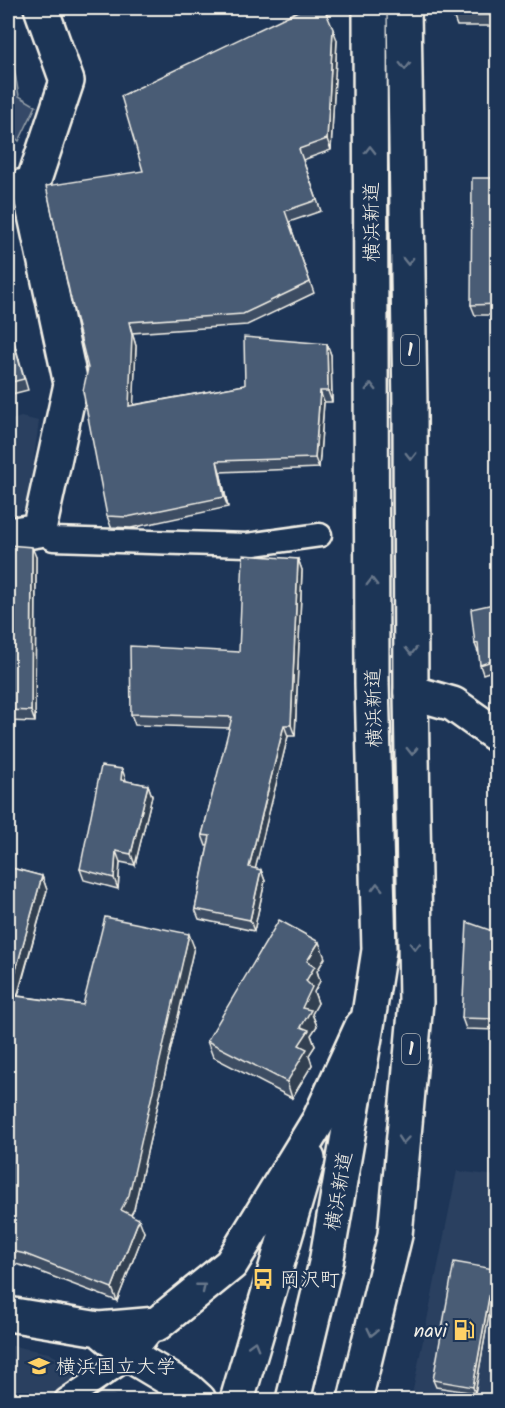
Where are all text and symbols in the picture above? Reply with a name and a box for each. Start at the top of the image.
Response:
one-way arrow [399,61,411,70]
one-way arrow [364,146,376,155]
street label: 横浜新道 [357,182,389,262]
one-way arrow [402,256,414,265]
road number: 1 [401,335,419,365]
one-way arrow [365,383,377,392]
one-way arrow [404,451,417,460]
one-way arrow [366,578,378,587]
one-way arrow [405,646,417,655]
street label: 横浜新道 [358,668,392,748]
one-way arrow [406,746,418,755]
one-way arrow [371,882,384,891]
one-way arrow [409,941,421,950]
road number: 1 [402,1034,420,1064]
one-way arrow [397,1136,410,1145]
street label: 横浜新道 [317,1149,363,1234]
place label: 岡沢町 [280,1265,340,1297]
bus stop icon: 岡沢町 [251,1267,275,1291]
one-way arrow [195,1283,206,1294]
place label: navi [414,1316,448,1348]
fuel station icon: navi [452,1318,476,1342]
one-way arrow [366,1327,379,1337]
one-way arrow [247,1340,259,1351]
place label: 横浜国立大学 [56,1352,176,1384]
school or university icon: 横浜国立大学 [27,1354,51,1378]

